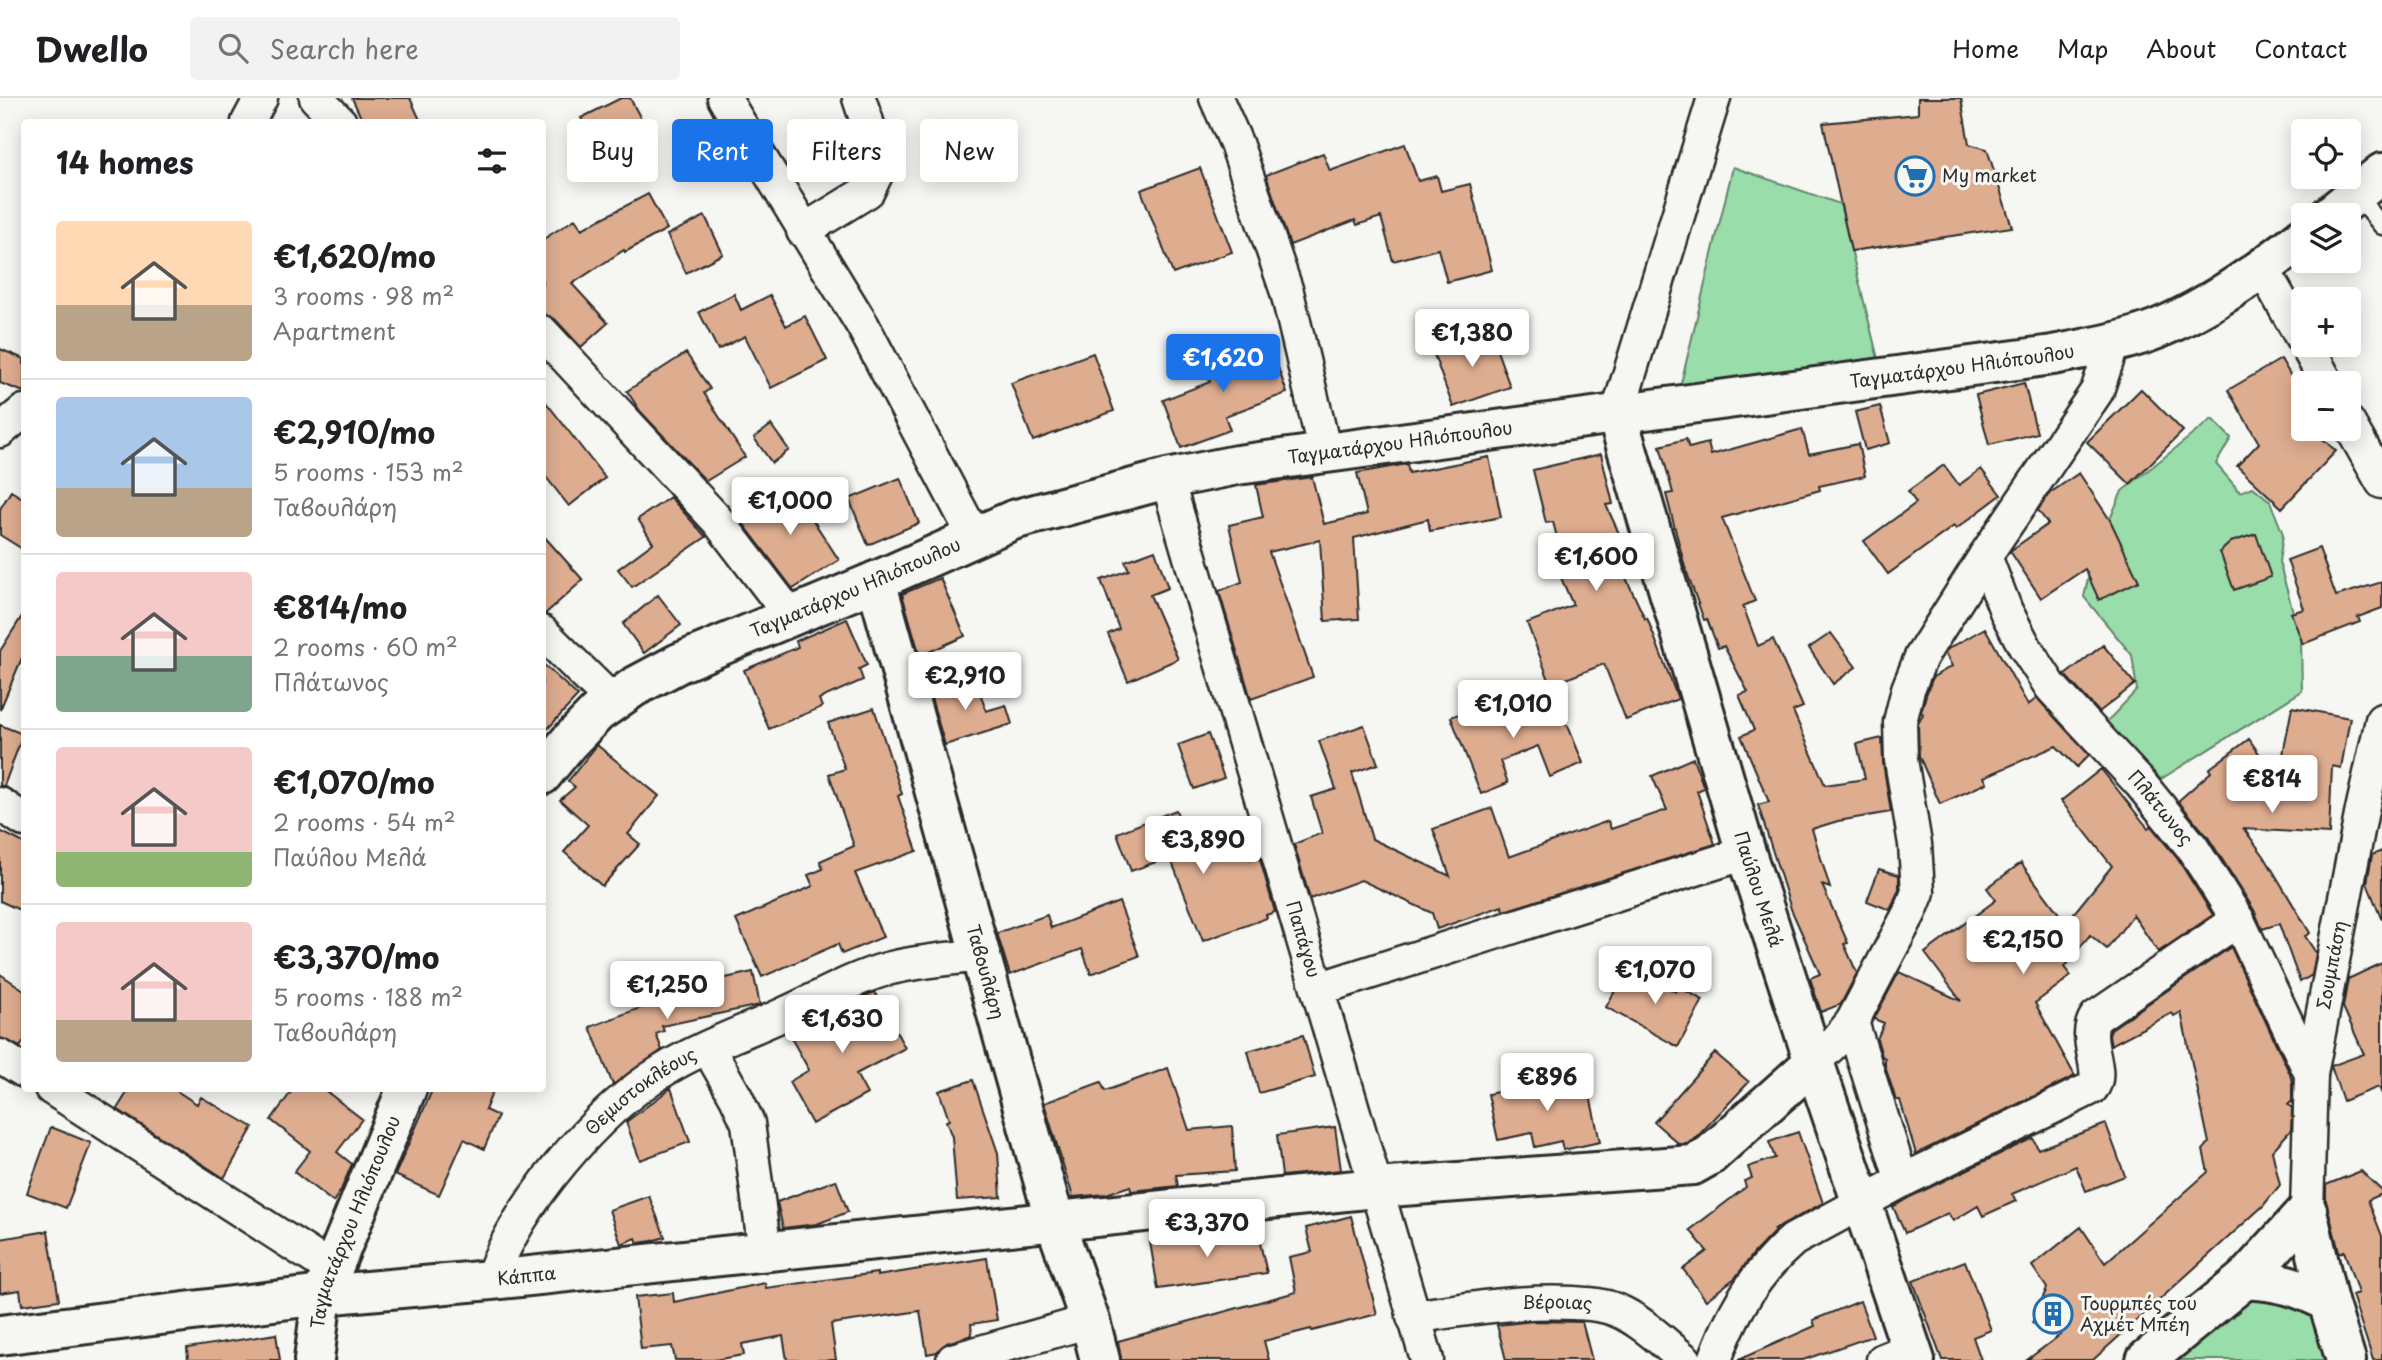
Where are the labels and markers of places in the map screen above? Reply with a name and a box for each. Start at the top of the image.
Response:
supermarket icon: My market [1894,155,1936,197]
place label: My market [1942,161,2037,188]
pin: €1,380 [1415,310,1529,369]
pin: €1,620 [1166,334,1280,394]
pin: €1,000 [733,478,847,537]
pin: €1,600 [1539,533,1653,593]
pin: €2,910 [908,652,1022,712]
pin: €1,010 [1456,680,1570,740]
pin: €814 [2231,756,2313,815]
pin: €3,890 [1146,816,1260,876]
pin: €2,150 [1966,916,2080,976]
pin: €1,070 [1598,946,1712,1006]
pin: €1,250 [610,962,724,1021]
pin: €1,630 [785,996,899,1055]
pin: €896 [1506,1054,1588,1113]
pin: €3,370 [1150,1200,1264,1259]
place label: Τουρμπές του Αχμέτ Μπέη [2080,1289,2197,1337]
building icon: Τουρμπές του Αχμέτ Μπέη [2032,1293,2074,1335]

